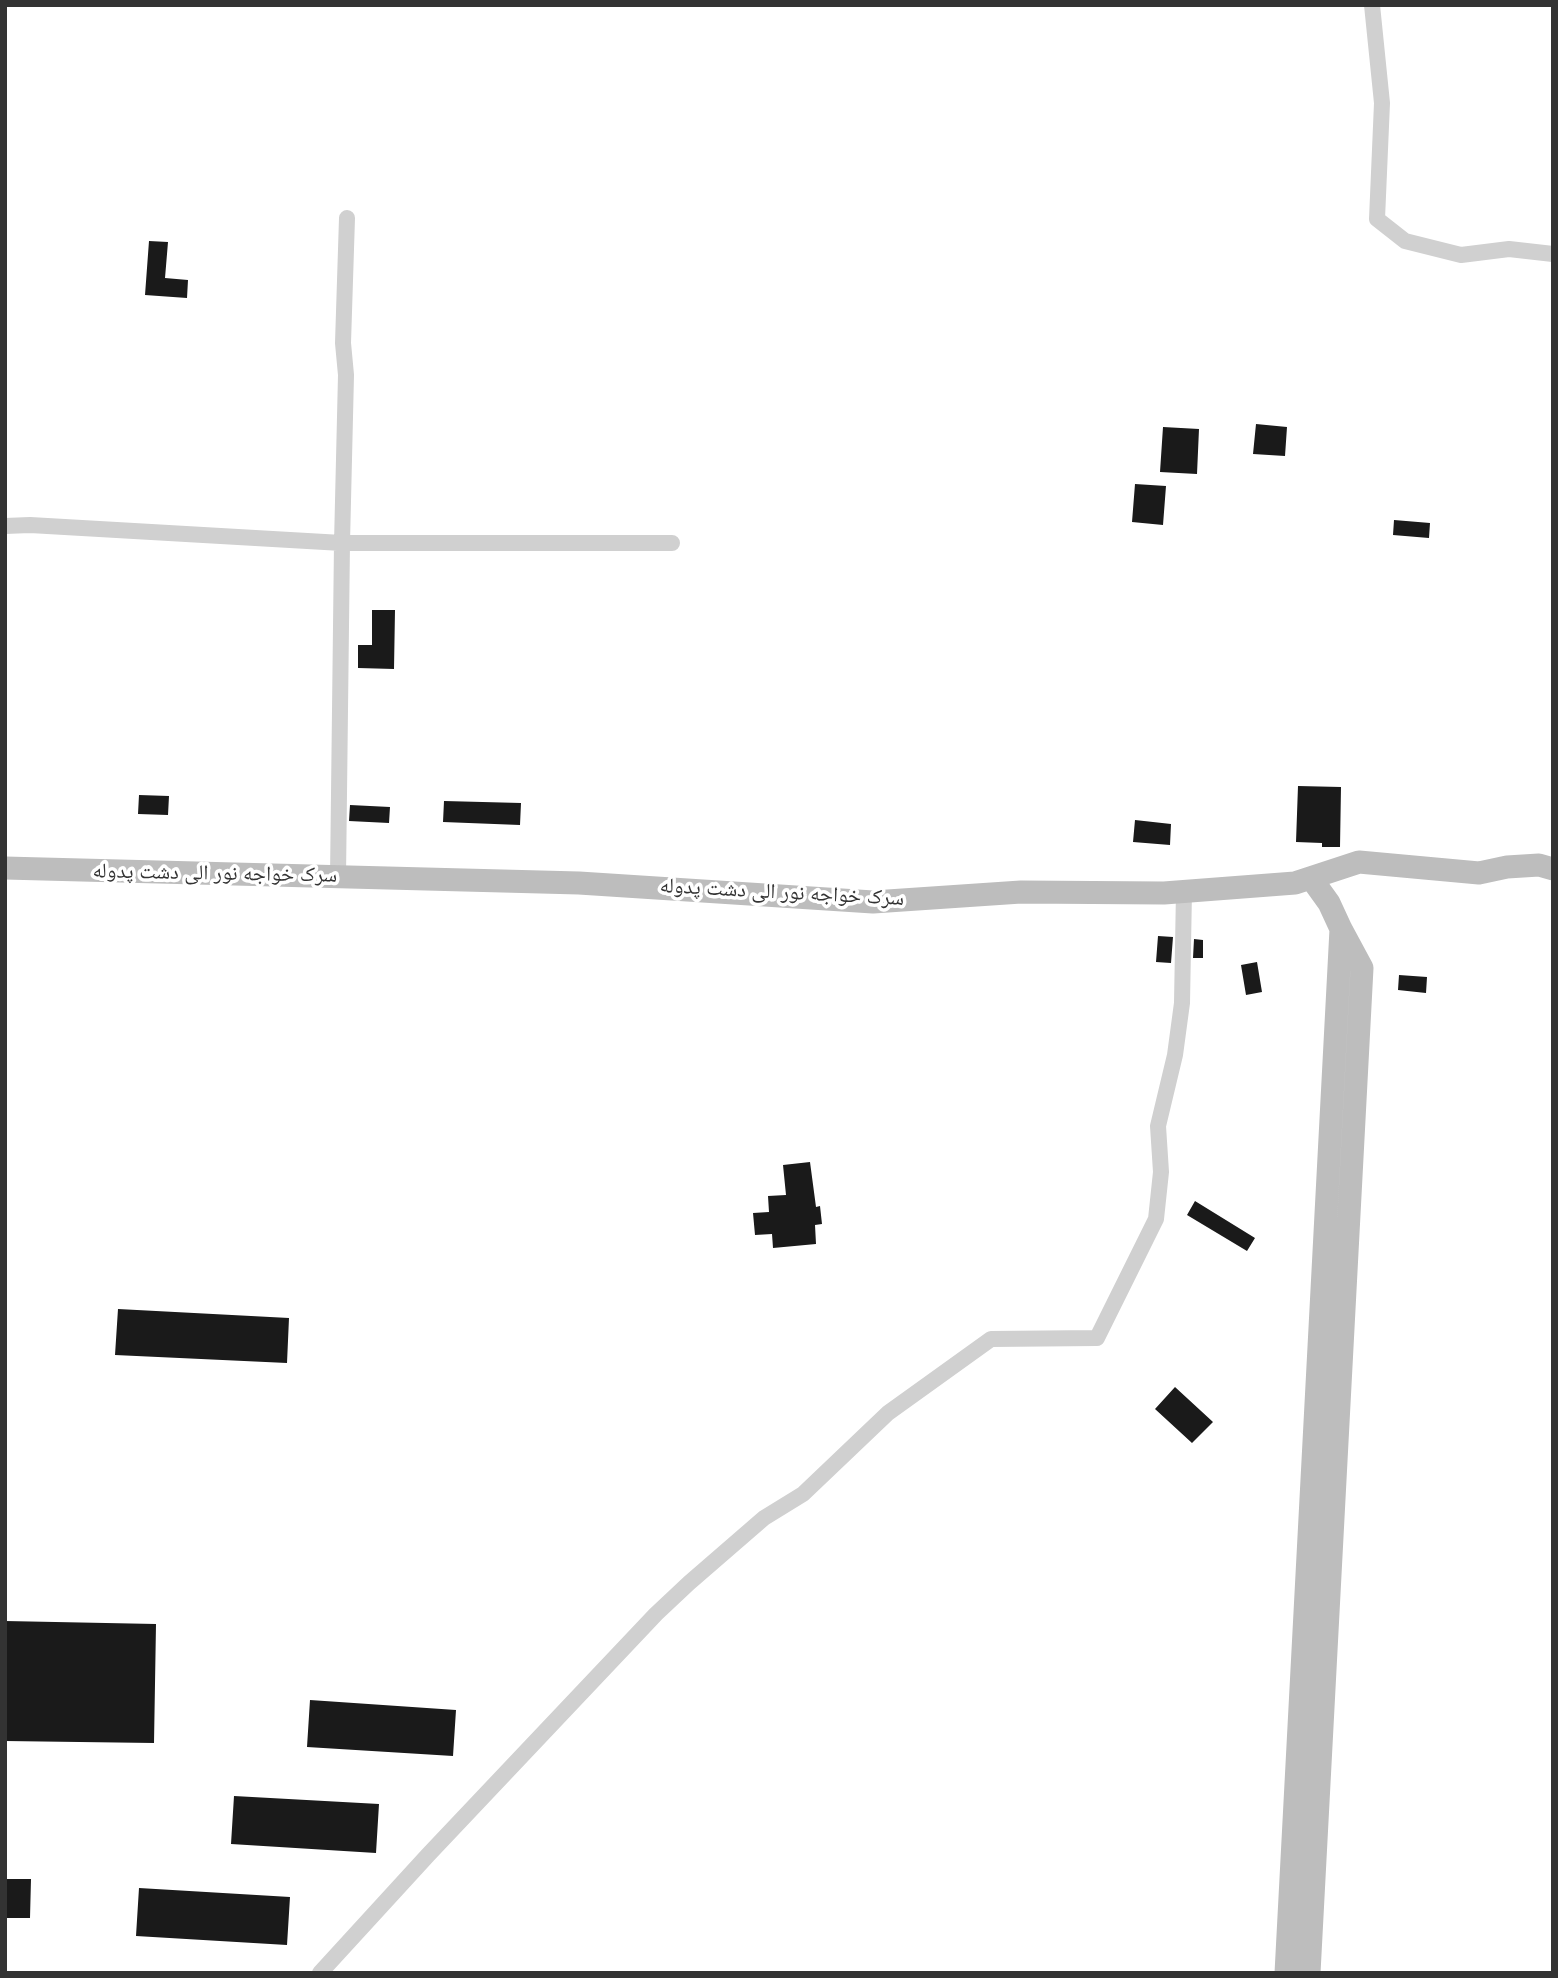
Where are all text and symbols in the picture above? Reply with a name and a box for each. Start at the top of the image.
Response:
street label: سرک خواجه نور الی دشت پدوله [92,859,338,889]
street label: سرک خواجه نور الی دشت پدوله [659,874,905,912]

